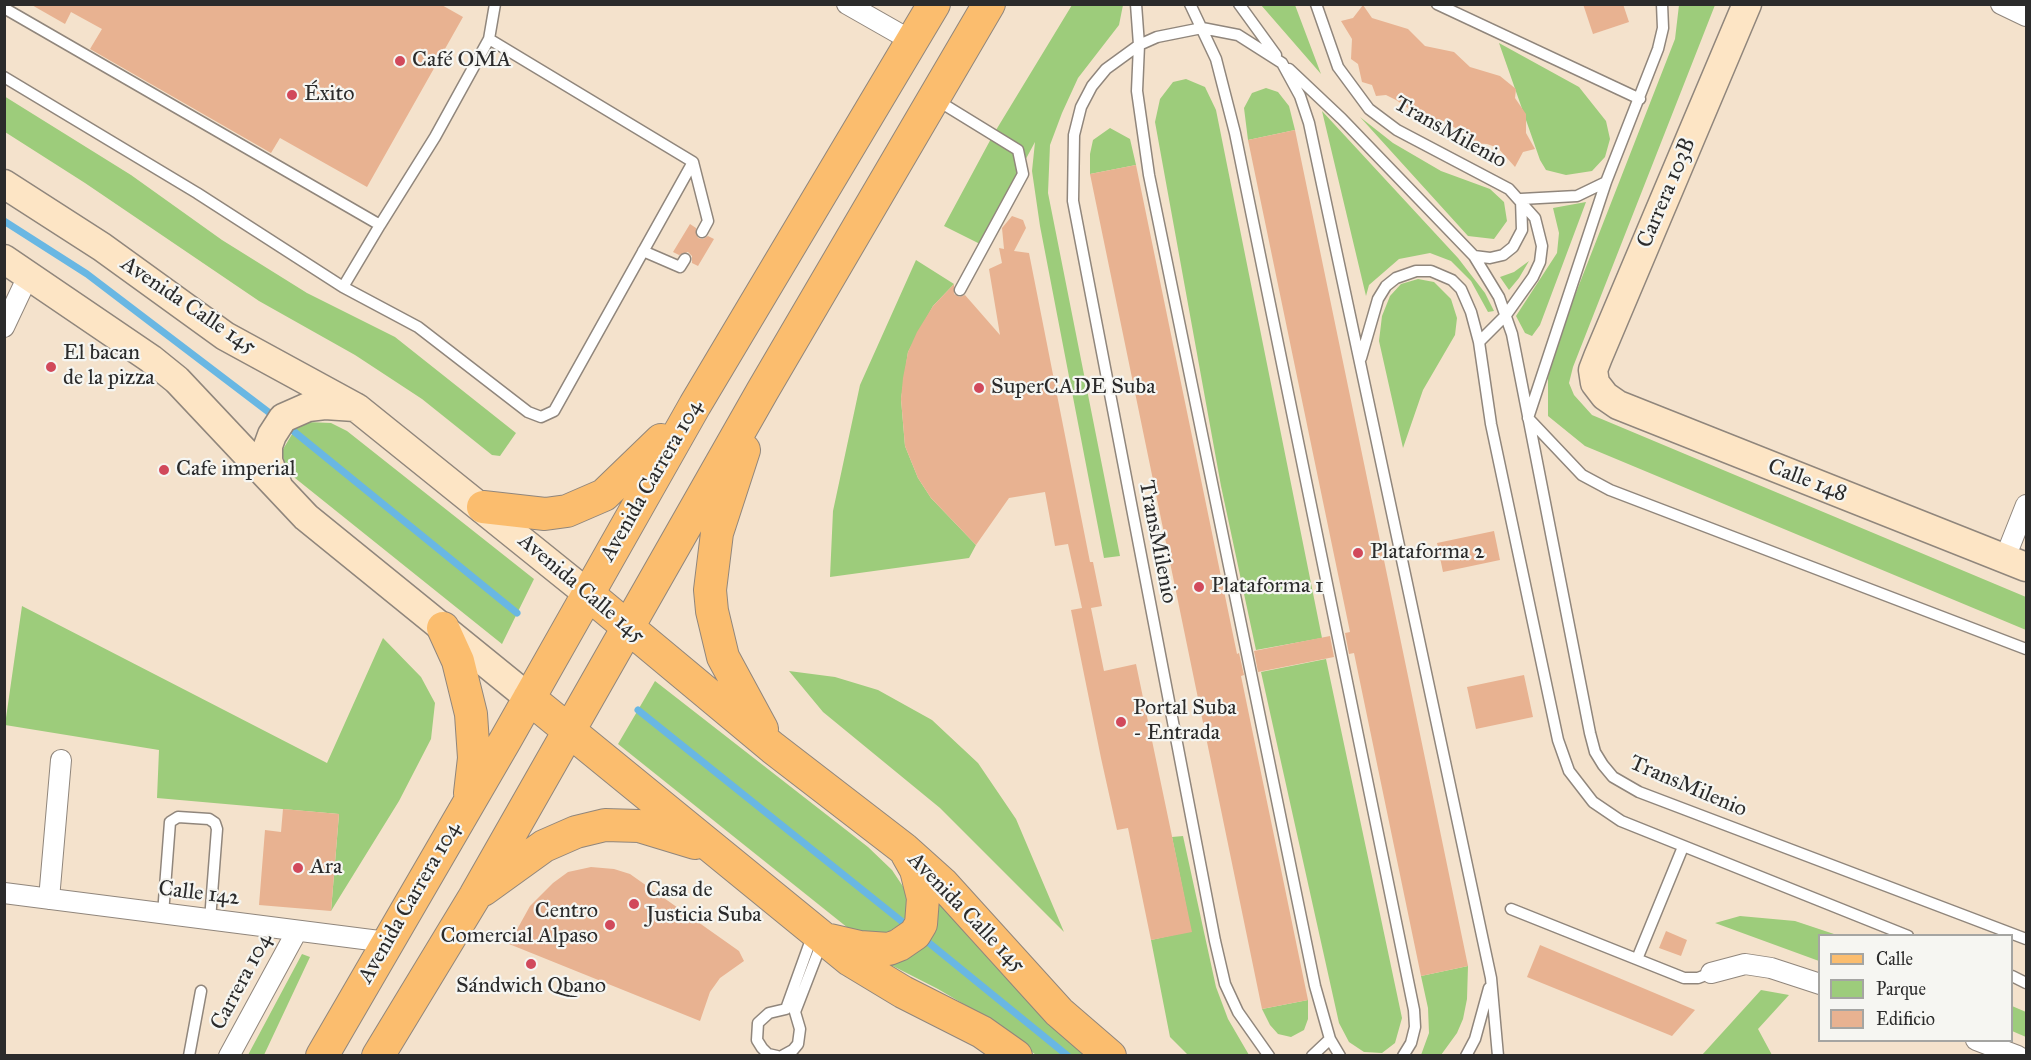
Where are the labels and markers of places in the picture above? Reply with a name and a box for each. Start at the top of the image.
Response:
place label: Café OMA [412,48,511,74]
marker: Café OMA [393,54,407,68]
place label: Éxito [304,82,355,108]
marker: Éxito [285,88,299,102]
place label: El bacan de la pizza [63,341,155,392]
marker: El bacan de la pizza [44,360,58,374]
place label: SuperCADE Suba [991,375,1156,401]
marker: SuperCADE Suba [972,381,986,395]
place label: Cafe imperial [176,457,296,483]
marker: Cafe imperial [157,463,171,477]
place label: Plataforma 2 [1370,540,1485,566]
marker: Plataforma 2 [1351,546,1365,560]
place label: Plataforma 1 [1211,574,1324,600]
marker: Plataforma 1 [1192,580,1206,594]
place label: Portal Suba - Entrada [1133,696,1237,748]
marker: Portal Suba - Entrada [1114,715,1128,729]
place label: Ara [310,855,342,881]
marker: Ara [291,861,305,875]
place label: Casa de Justicia Suba [646,878,762,930]
marker: Casa de Justicia Suba [627,897,641,911]
place label: Centro Comercial Alpaso [440,899,598,950]
marker: Centro Comercial Alpaso [603,918,617,932]
marker: Sándwich Qbano [524,957,538,971]
place label: Sándwich Qbano [456,974,606,1000]

